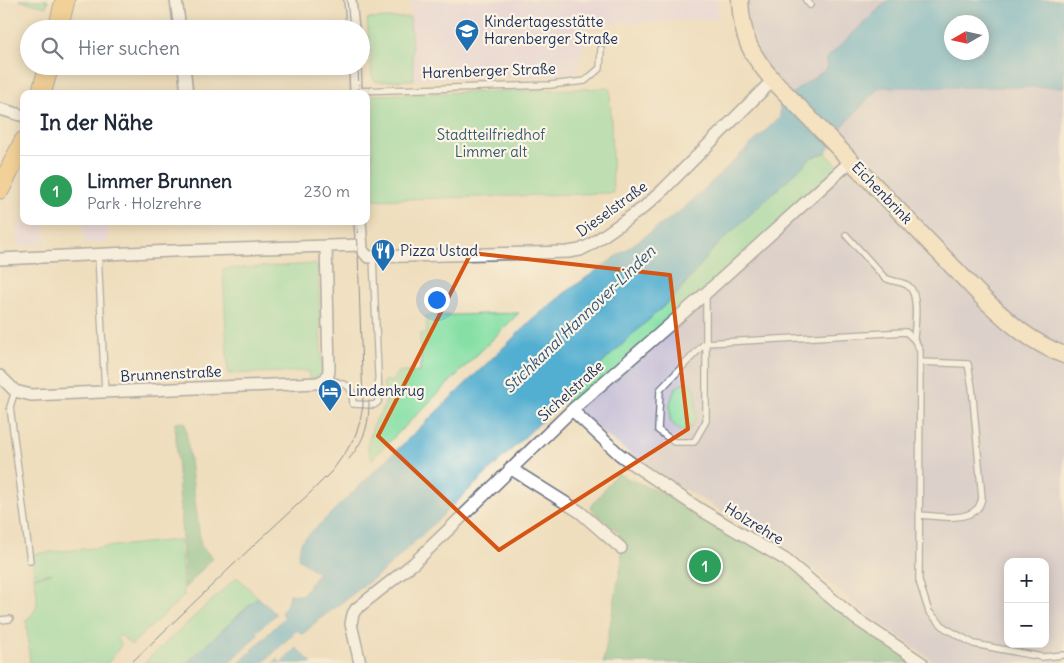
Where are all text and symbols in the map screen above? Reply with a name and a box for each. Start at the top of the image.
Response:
place label: Kindertagesstätte Harenberger Straße [484,12,618,48]
north arrow [944,15,989,60]
school or university icon: Kindertagesstätte Harenberger Straße [454,18,480,52]
search box [20,20,370,75]
icon: search [38,34,66,62]
text: Hier suchen [78,36,180,60]
street label: Harenberger Straße [422,59,556,82]
text: In der Nähe [40,109,153,136]
park label: Stadtteilfriedhof Limmer alt [437,125,546,161]
street label: Eichenbrink [848,158,917,228]
text: Limmer Brunnen [87,169,232,193]
street label: Dieselstraße [573,177,651,241]
text: 1 [53,181,59,201]
text: 230 m [304,181,350,201]
text: Park · Holzrehre [87,193,202,213]
restaurant icon: Pizza Ustad [370,238,396,272]
place label: Pizza Ustad [400,241,478,260]
water label: Stichkanal Hannover-Linden [499,241,660,397]
your location [424,287,450,313]
street label: Sichelstraße [534,356,608,425]
street label: Brunnenstraße [120,361,222,386]
hotel icon: Lindenkrug [317,378,343,412]
place label: Lindenkrug [348,381,425,400]
street label: Holzrehre [721,498,787,549]
pin: 1 [689,547,721,585]
map controls [1004,558,1049,648]
button: + [1004,558,1049,603]
button: − [1004,603,1049,648]

